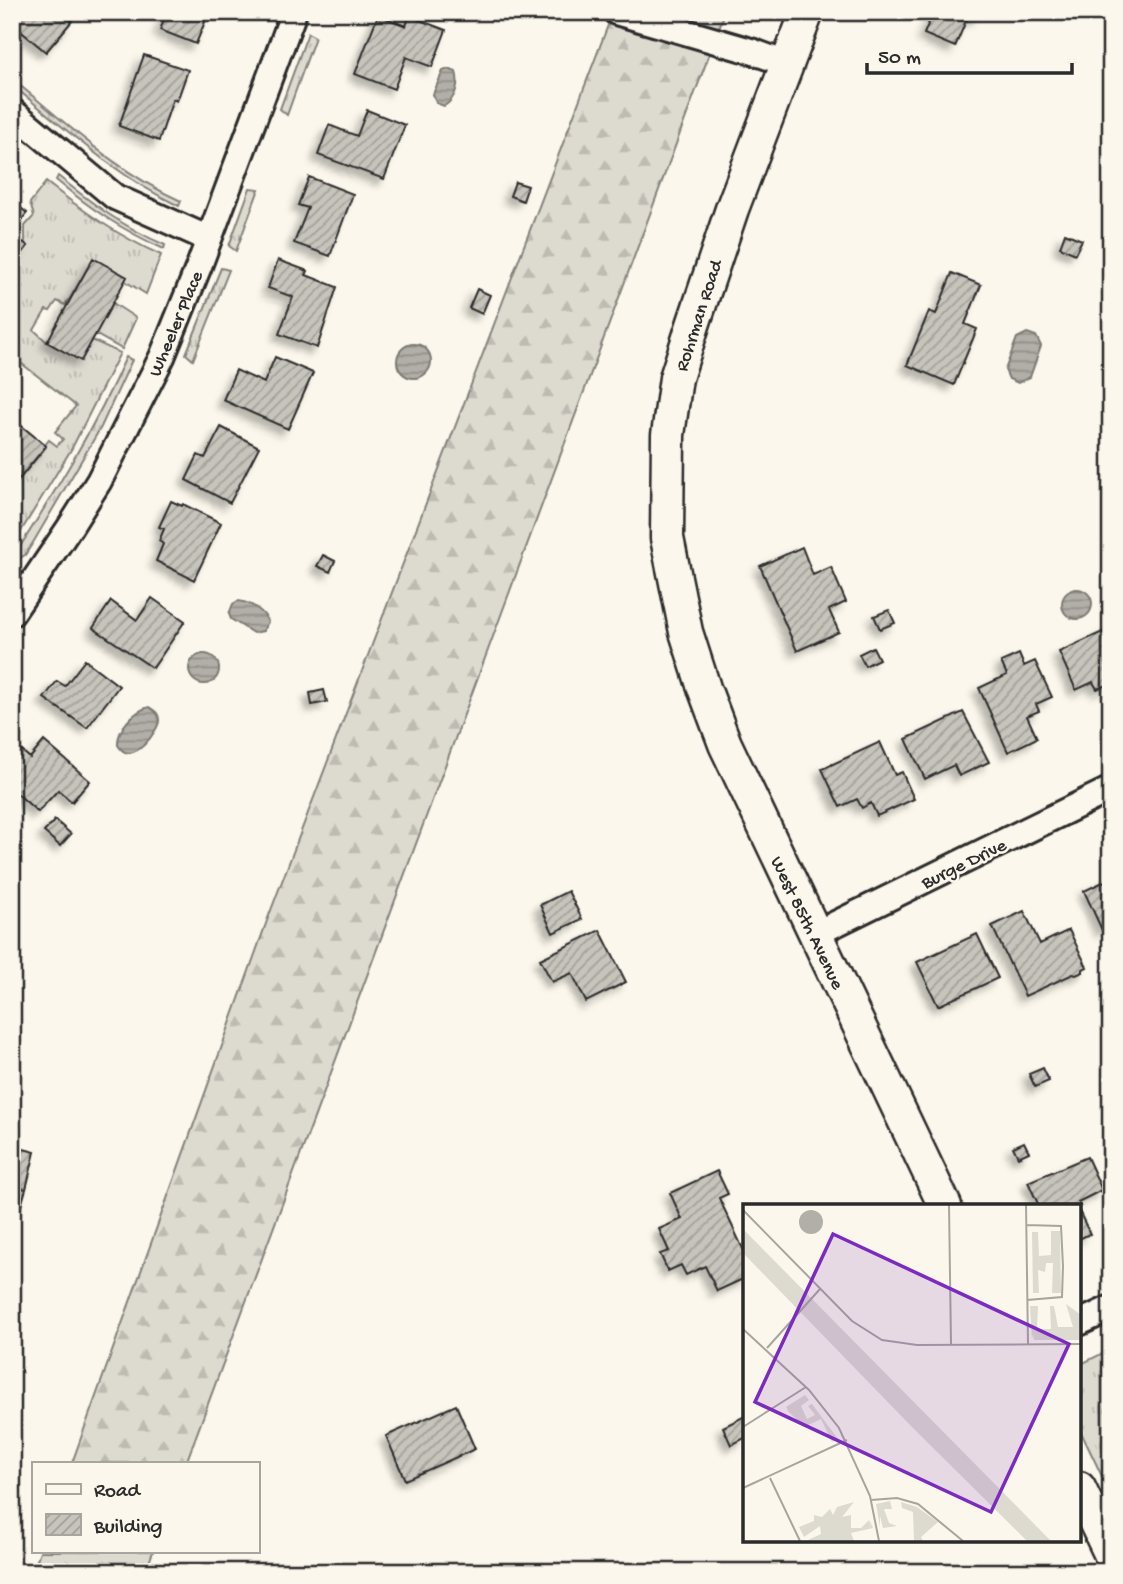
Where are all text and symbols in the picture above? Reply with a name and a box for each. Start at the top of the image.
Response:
scale bar [867,32,1072,76]
text: 50 m [878,47,921,72]
street label: Rohrman Road [671,256,730,375]
street label: Wheeler Place [145,268,210,381]
street label: Burge Drive [917,835,1011,896]
street label: West 85th Avenue [764,853,848,994]
inset map [743,1204,1081,1542]
legend [32,1462,259,1552]
text: Road [94,1480,142,1505]
text: Building [93,1516,163,1541]

